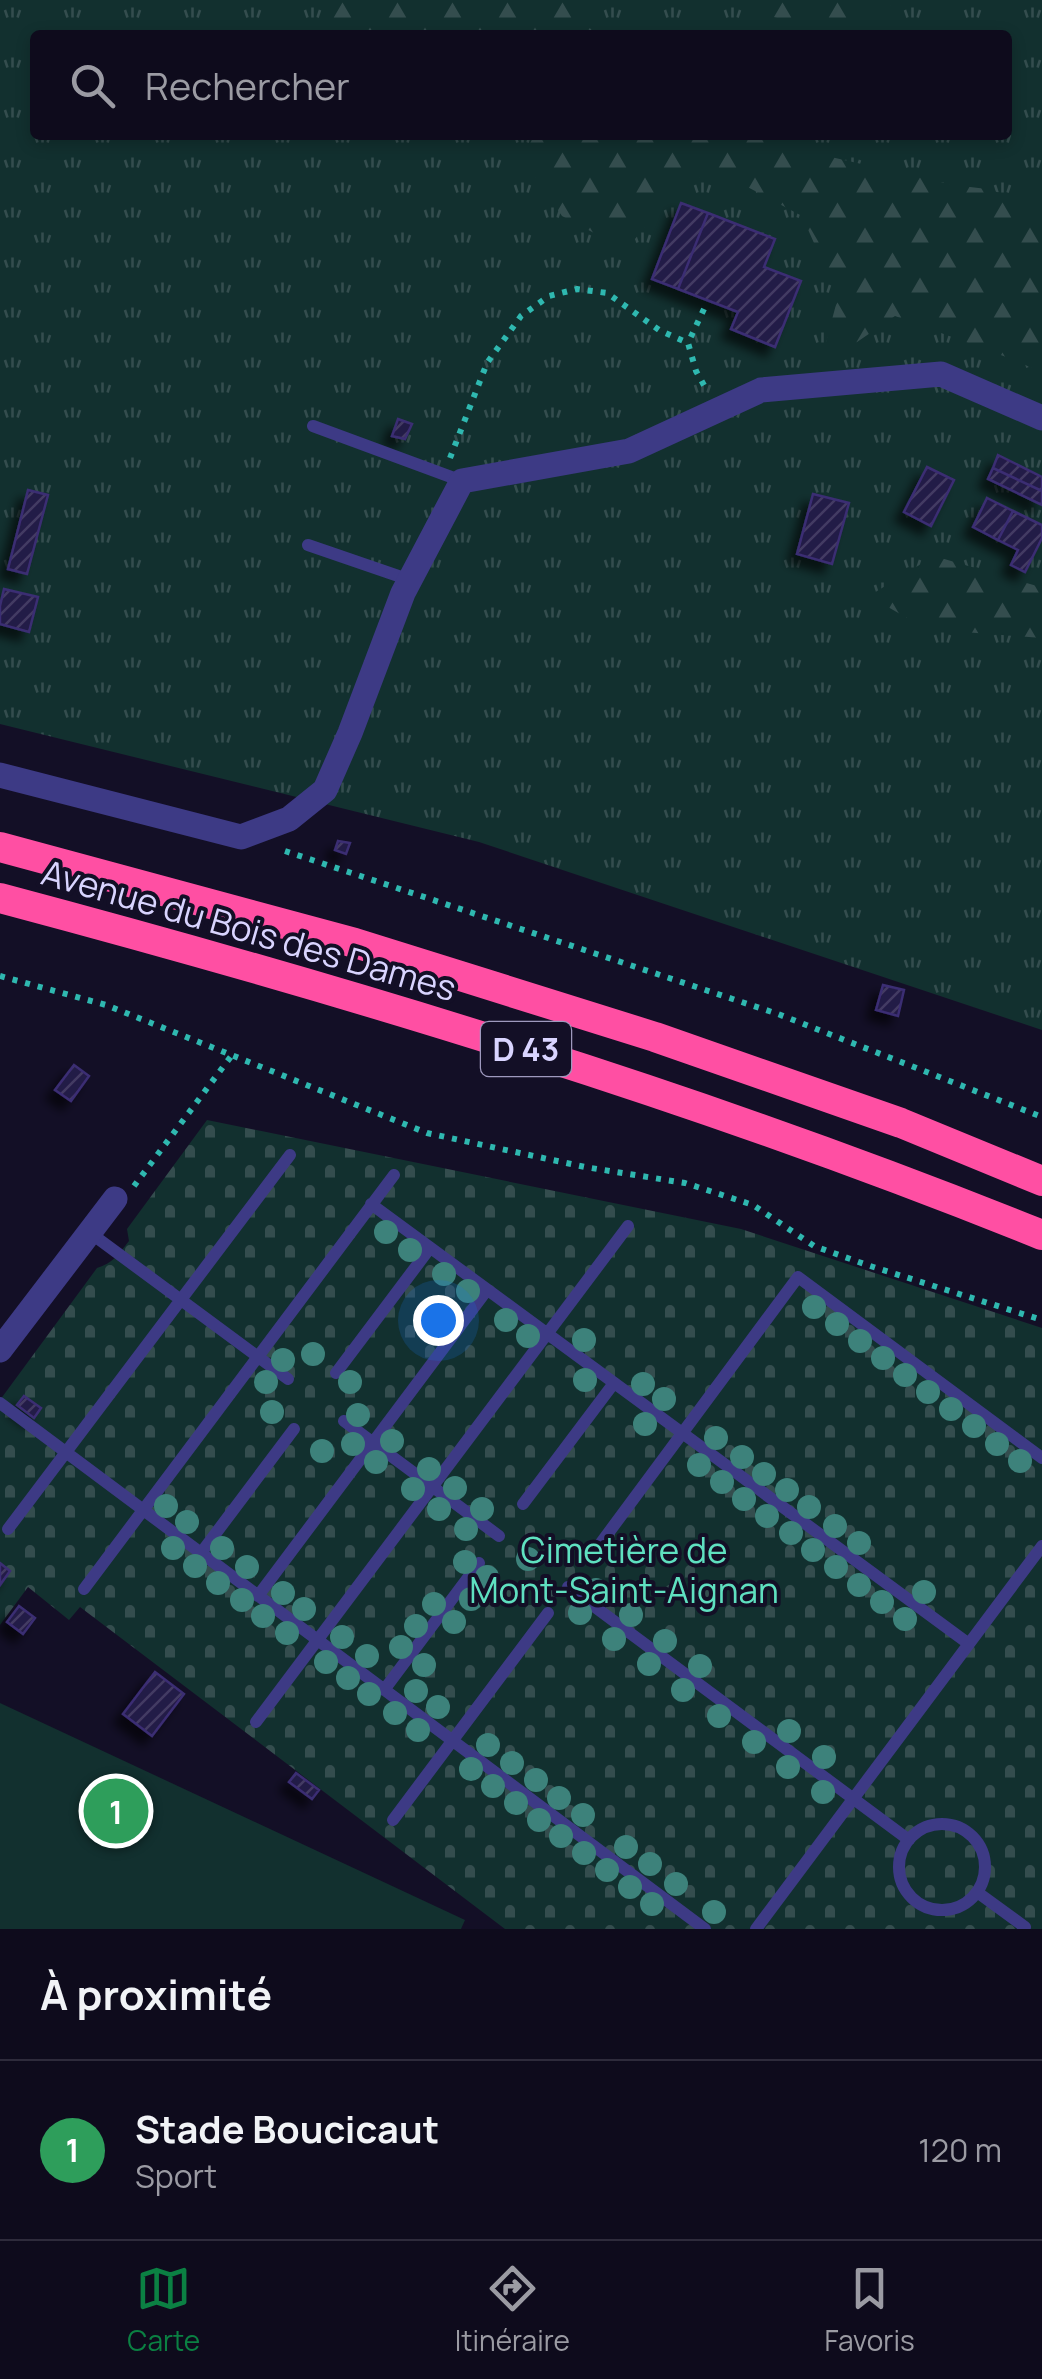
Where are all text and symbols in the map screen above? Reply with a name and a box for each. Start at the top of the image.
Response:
search box [30,30,1012,140]
icon: search [65,58,120,113]
text: Rechercher [145,59,350,111]
street label: Avenue du Bois des Dames [36,848,462,1012]
road number: D 43 [481,1022,571,1076]
your location [413,1295,464,1346]
park label: Cimetière de Mont-Saint-Aignan [469,1526,779,1614]
pin: 1 [84,1774,148,1848]
text: À proximité [40,1965,272,2023]
text: Stade Boucicaut [135,2102,439,2154]
text: 1 [65,2128,80,2172]
text: 120 m [918,2128,1002,2172]
text: Sport [135,2154,217,2198]
tab: Carte [127,2261,200,2359]
tab: Itinéraire [455,2261,570,2359]
tab: Favoris [825,2261,915,2359]

